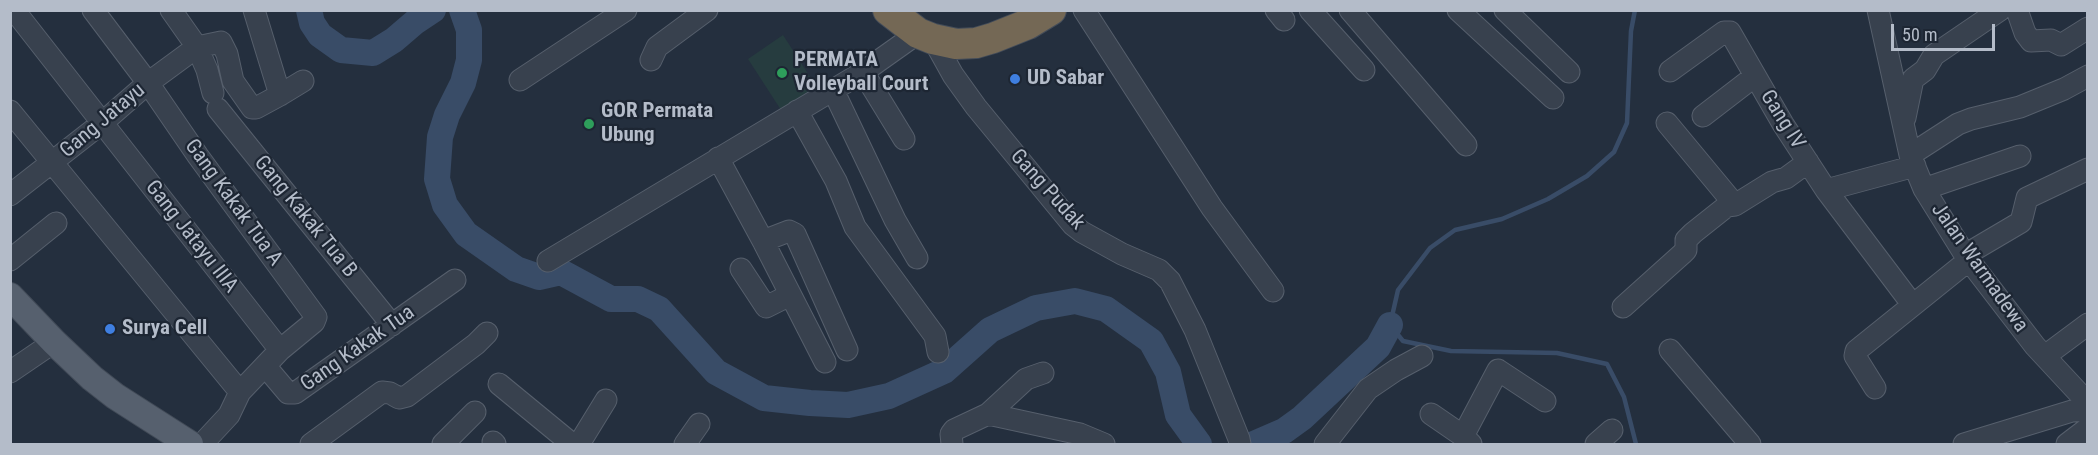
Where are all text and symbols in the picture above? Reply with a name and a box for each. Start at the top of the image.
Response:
scale bar [1894,12,1998,50]
text: 50 m [1902,24,1937,45]
place label: PERMATA Volleyball Court [794,48,928,98]
marker: PERMATA Volleyball Court [775,66,789,80]
place label: UD Sabar [1027,66,1104,92]
marker: UD Sabar [1008,72,1022,86]
street label: Gang Jatayu [55,78,151,164]
street label: Gang IV [1754,86,1810,154]
place label: GOR Permata Ubung [601,99,713,149]
marker: GOR Permata Ubung [582,117,596,131]
street label: Gang Kakak Tua A [179,135,287,271]
street label: Gang Pudak [1004,145,1090,235]
street label: Gang Kakak Tua B [248,151,362,283]
street label: Gang Jatayu IIIA [139,176,243,298]
street label: Jalan Warmadewa [1925,199,2033,337]
street label: Gang Kakak Tua [296,300,420,398]
place label: Surya Cell [122,316,207,342]
marker: Surya Cell [103,322,117,336]

